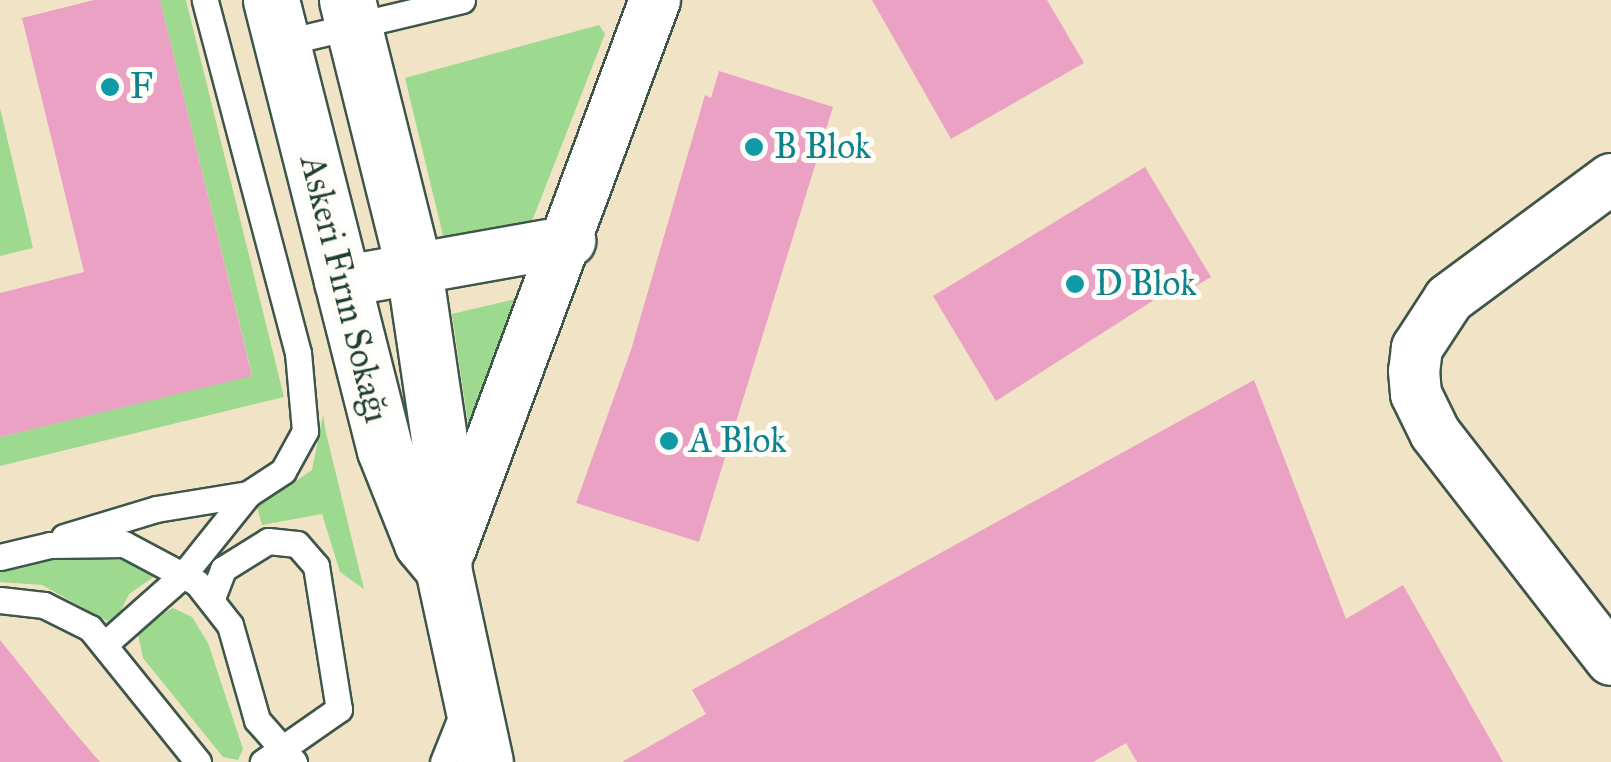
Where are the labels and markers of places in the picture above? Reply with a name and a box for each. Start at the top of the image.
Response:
place label: F [130,66,153,108]
marker: F [99,76,121,98]
place label: B Blok [774,126,871,168]
marker: B Blok [743,136,765,158]
place label: D Blok [1095,263,1197,305]
marker: D Blok [1064,273,1086,295]
place label: A Blok [689,420,787,462]
marker: A Blok [658,430,680,452]

